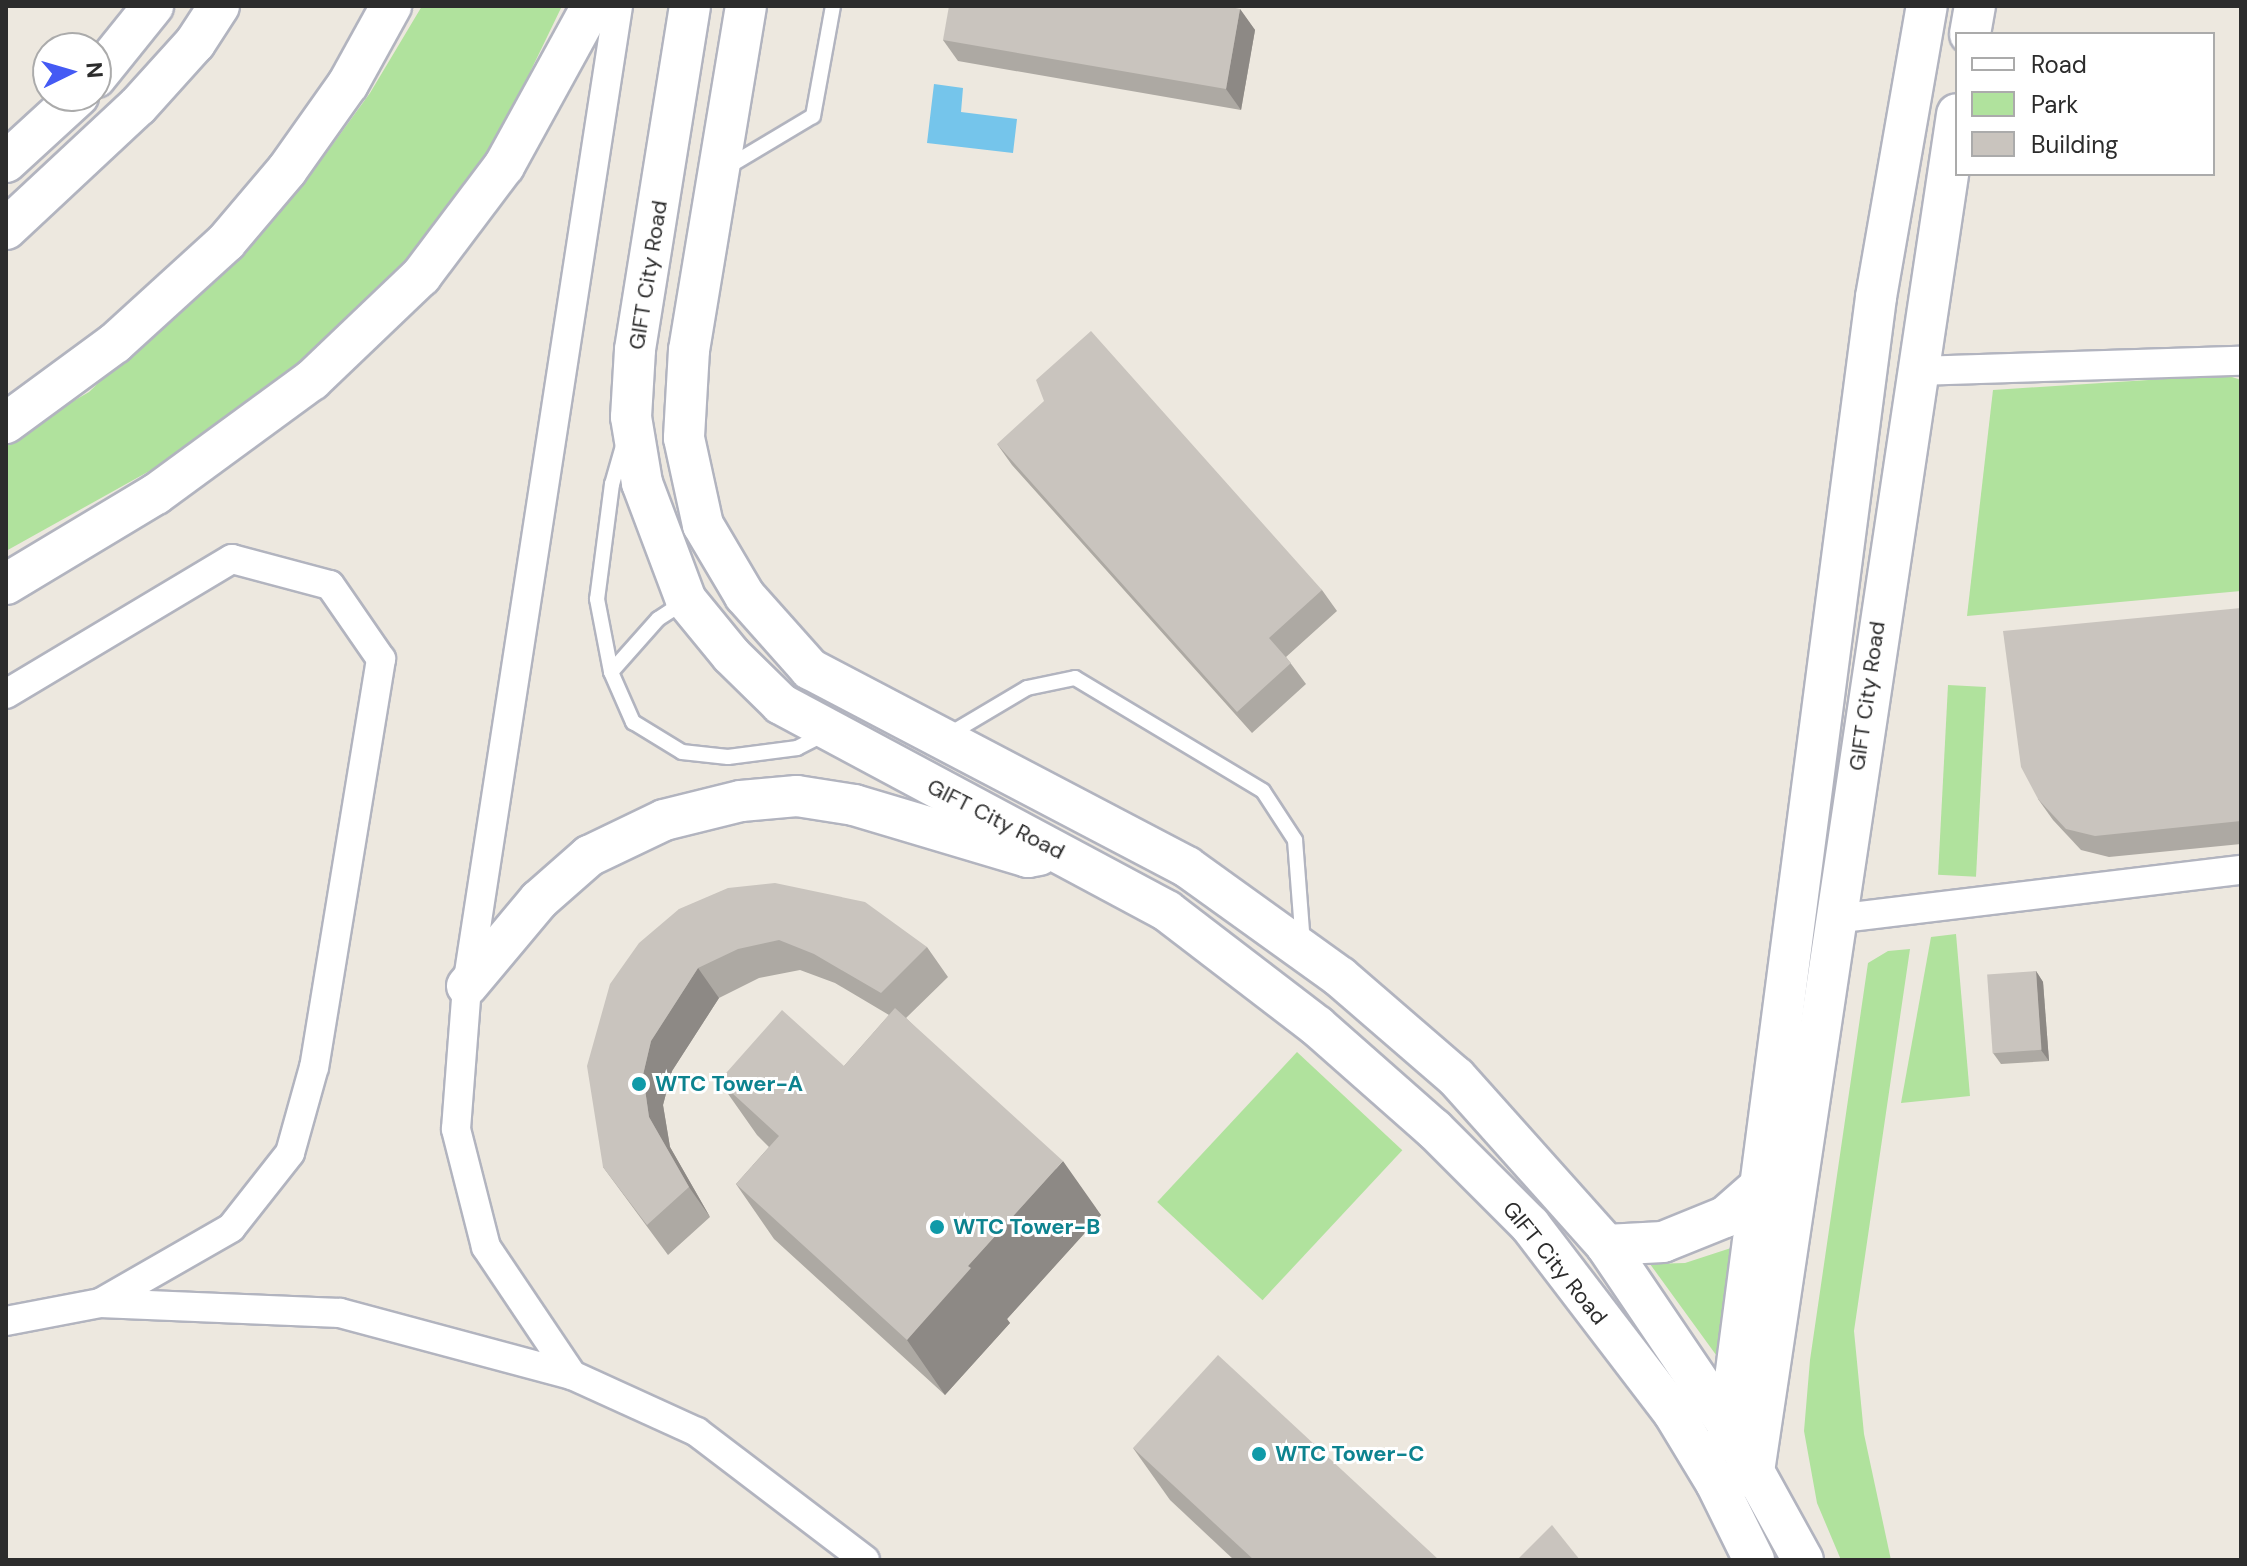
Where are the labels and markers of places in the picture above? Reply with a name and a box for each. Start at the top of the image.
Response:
place label: WTC Tower-A [655,1071,803,1097]
marker: WTC Tower-A [630,1075,648,1093]
place label: WTC Tower-B [953,1214,1100,1240]
marker: WTC Tower-B [928,1218,946,1236]
place label: WTC Tower-C [1275,1441,1424,1467]
marker: WTC Tower-C [1250,1445,1268,1463]

